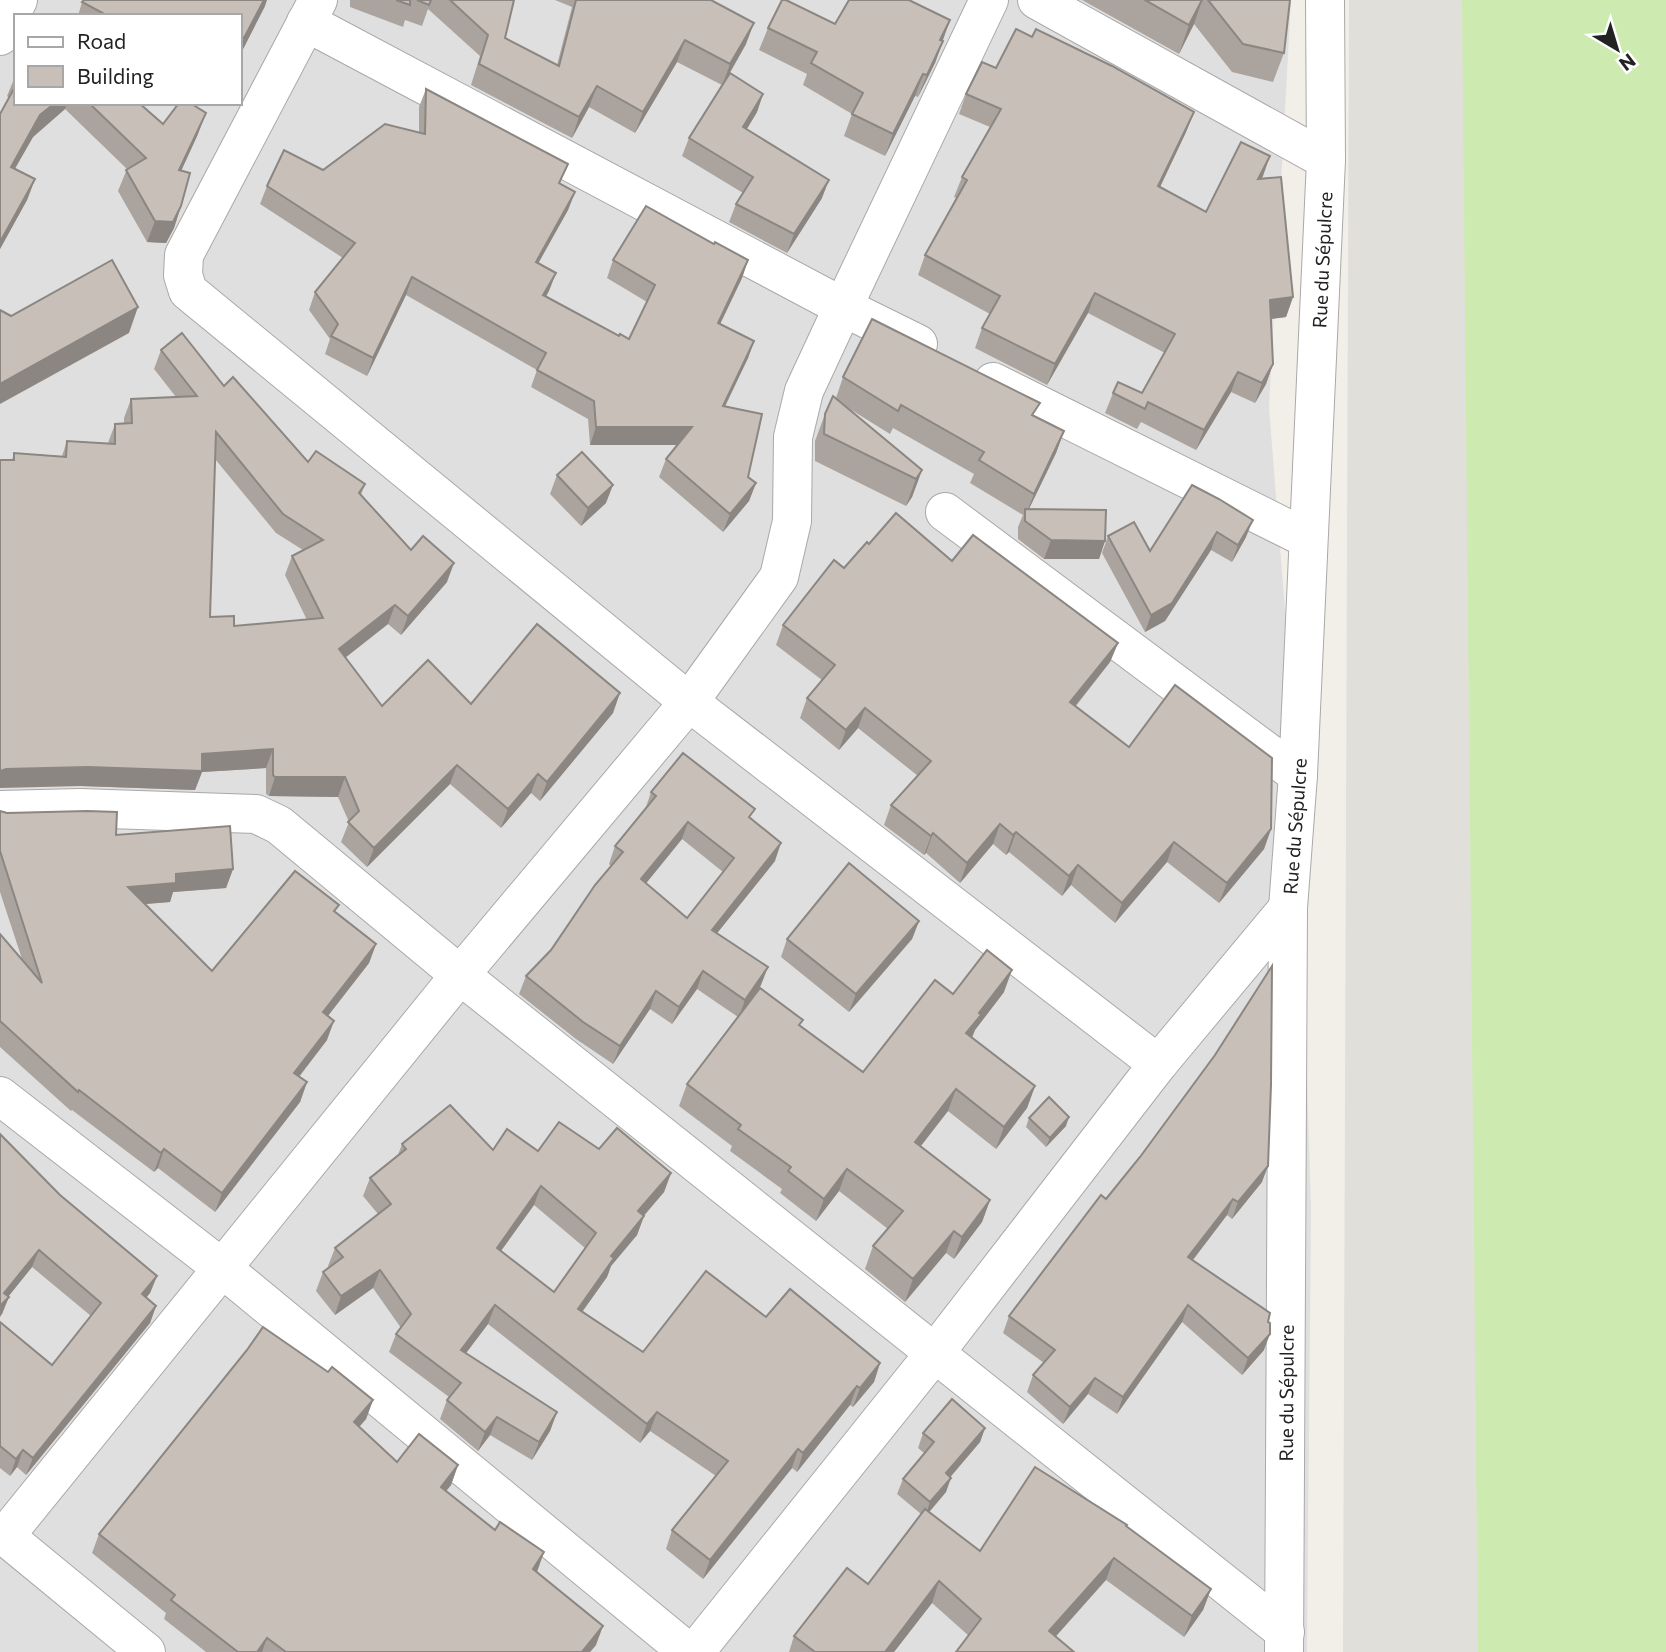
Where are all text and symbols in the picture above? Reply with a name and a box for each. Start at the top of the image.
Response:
legend [14,14,242,105]
north arrow [1582,14,1652,84]
text: Road [77,28,126,53]
text: N [1615,49,1640,76]
text: Building [77,63,154,88]
street label: Rue du Sépulcre [1307,191,1336,329]
street label: Rue du Sépulcre [1278,757,1310,895]
street label: Rue du Sépulcre [1274,1325,1297,1461]

